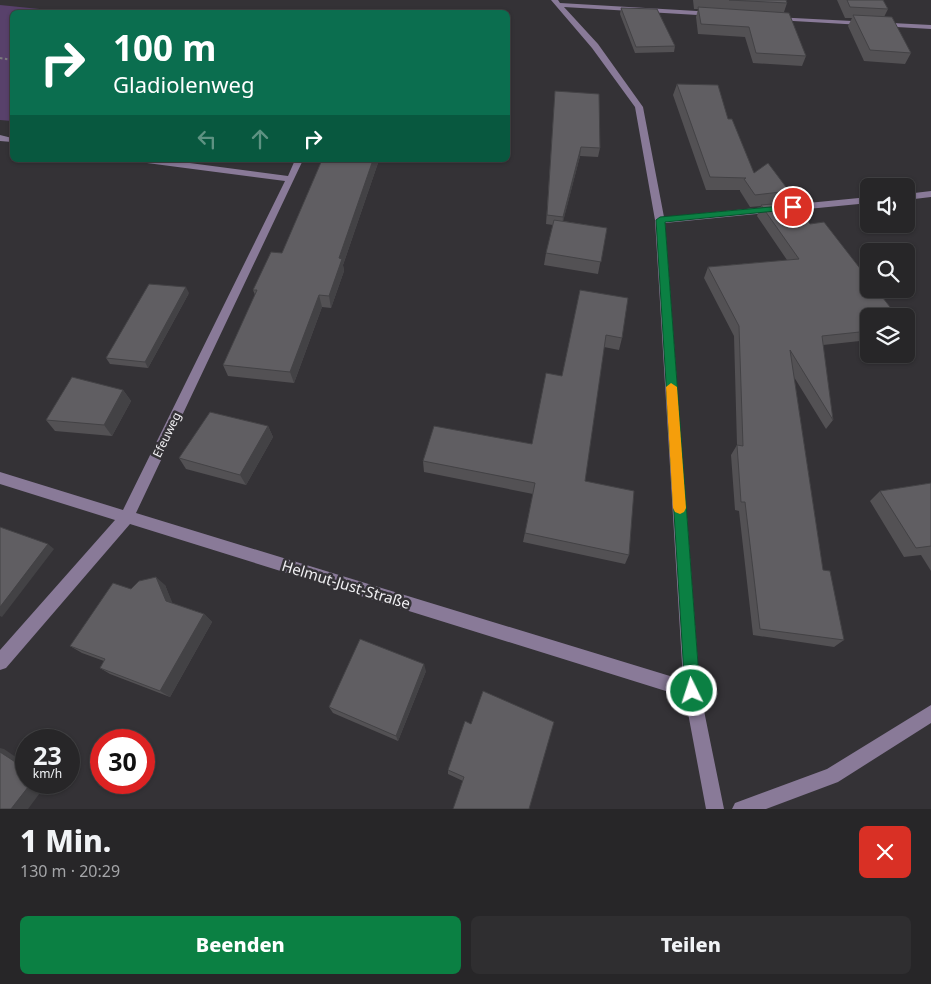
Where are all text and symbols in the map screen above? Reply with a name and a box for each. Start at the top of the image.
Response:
text: 100 m [113,24,216,71]
icon: right [30,30,95,95]
text: Gladiolenweg [113,69,254,99]
icon: left [193,125,221,153]
icon: ahead [246,125,274,153]
icon: right [299,125,327,153]
map controls [860,178,915,363]
button: sound [860,178,915,233]
pin [772,186,814,228]
icon: arrive [779,193,807,221]
button: search [860,243,915,298]
button: layers [860,308,915,363]
street label: Efeuweg [148,409,185,460]
street label: Helmut-Just-Straße [279,555,413,613]
position arrow [665,664,717,716]
speed limit sign: 30 [90,729,155,794]
text: 23 [33,738,62,772]
text: km/h [33,765,62,782]
text: 1 Min. [20,820,111,861]
button: close [859,826,911,878]
text: 130 m · 20:29 [20,860,120,882]
button: Beenden [20,916,461,974]
button: Teilen [471,916,911,974]

